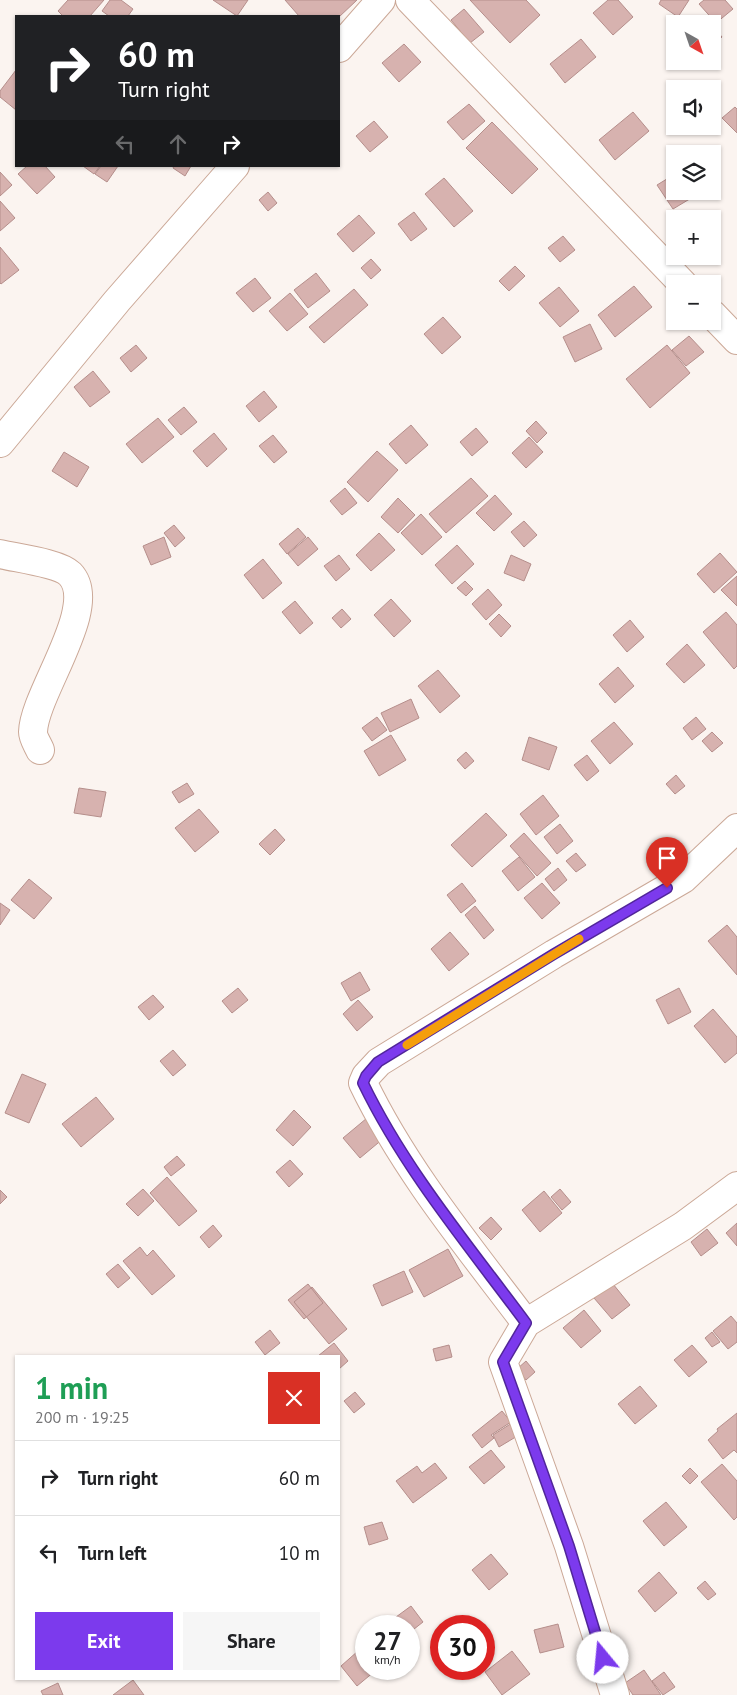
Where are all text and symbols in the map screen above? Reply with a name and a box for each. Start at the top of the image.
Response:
north arrow [666,15,721,70]
map controls [666,15,721,330]
text: 60 m [118,31,195,77]
icon: right [35,35,100,100]
text: Turn right [118,75,210,103]
button: sound [666,80,721,135]
icon: left [111,130,139,158]
icon: ahead [164,130,192,158]
icon: right [217,130,245,158]
button: layers [666,145,721,200]
button: + [666,210,721,265]
button: − [666,275,721,330]
pin [646,837,688,888]
icon: arrive [653,844,681,872]
text: 1 min [35,1368,108,1407]
button: close [268,1372,320,1424]
text: 200 m · 19:25 [35,1407,130,1427]
icon: right [35,1464,63,1492]
text: Turn right [78,1466,158,1490]
text: 60 m [279,1466,320,1490]
icon: left [35,1539,63,1567]
text: Turn left [78,1541,147,1565]
text: 10 m [279,1541,320,1565]
button: Exit [35,1612,173,1670]
button: Share [183,1612,320,1670]
speed limit sign: 30 [430,1615,495,1680]
text: 27 [373,1625,402,1657]
position arrow [576,1631,628,1683]
text: km/h [374,1652,401,1667]

